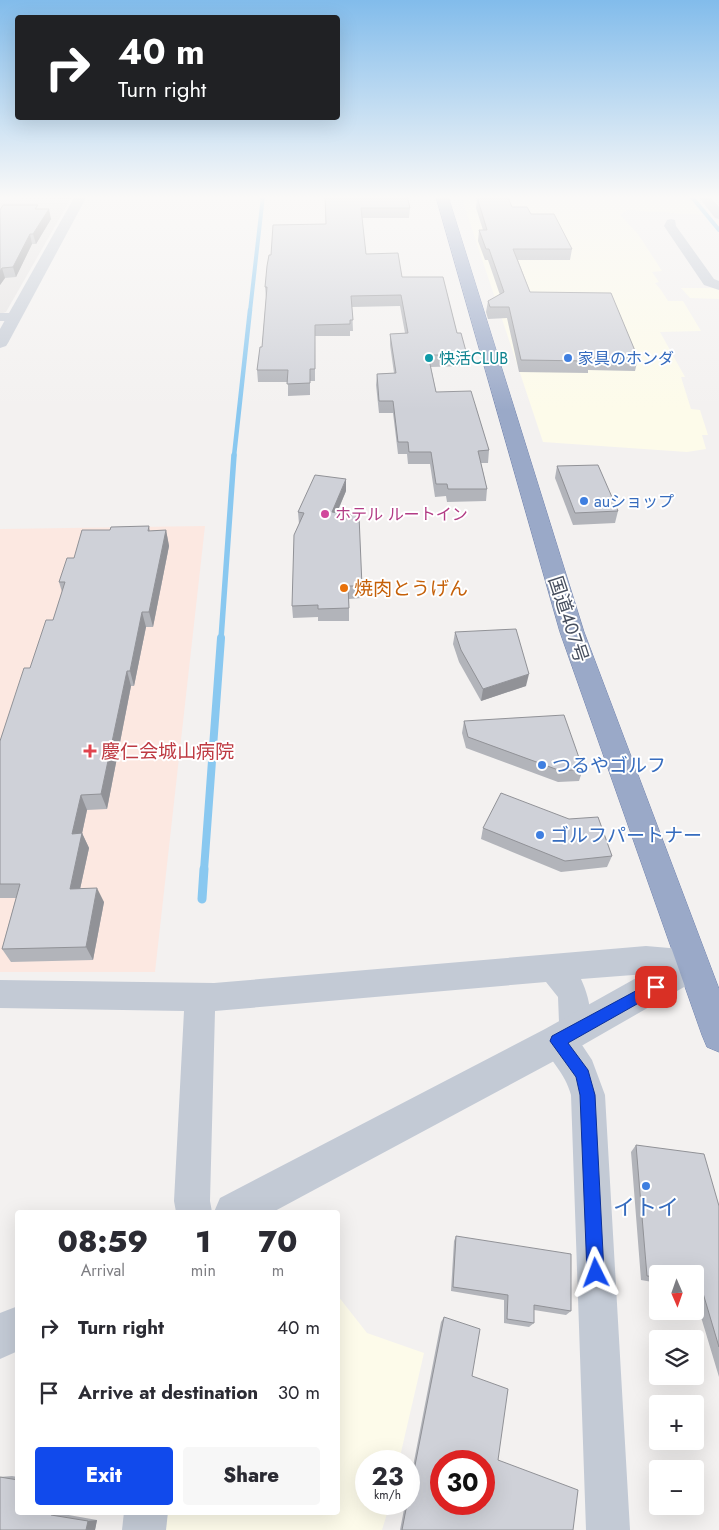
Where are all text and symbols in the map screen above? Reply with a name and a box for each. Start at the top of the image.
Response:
text: 40 m [118,27,205,77]
icon: right [35,35,100,100]
text: Turn right [118,73,206,105]
place label: 快活CLUB [439,347,508,370]
place label: 家具のホンダ [578,347,674,370]
marker: 快活CLUB [423,352,435,364]
marker: 家具のホンダ [562,352,574,364]
place label: auショップ [594,490,674,513]
marker: auショップ [578,495,590,507]
place label: ホテル ルートイン [335,503,468,526]
marker: ホテル ルートイン [319,508,331,520]
street label: 国道407号 [542,572,595,666]
place label: 焼肉とうげん [354,575,468,602]
marker: 焼肉とうげん [338,582,350,594]
place label: 慶仁会城山病院 [101,738,234,765]
marker: 慶仁会城山病院 [83,744,97,758]
place label: つるやゴルフ [552,752,666,779]
marker: つるやゴルフ [536,759,548,771]
place label: ゴルフパートナー [550,822,702,849]
marker: ゴルフパートナー [534,829,546,841]
pin [635,966,677,1008]
icon: arrive [642,973,670,1001]
marker: イトイ [640,1180,652,1192]
place label: イトイ [613,1191,679,1223]
text: 08:59 [57,1220,148,1263]
text: 1 [195,1220,211,1263]
text: 70 [258,1220,297,1263]
position arrow [569,1246,621,1298]
text: Arrival [81,1259,125,1282]
text: min [191,1259,216,1282]
text: m [272,1259,284,1282]
north arrow [649,1265,704,1320]
map controls [649,1265,704,1515]
icon: right [35,1314,63,1342]
text: Turn right [78,1314,164,1341]
text: 40 m [277,1314,320,1341]
button: layers [649,1330,704,1385]
icon: arrive [35,1379,63,1407]
text: Arrive at destination [78,1379,258,1406]
text: 30 m [278,1379,320,1406]
button: + [649,1395,704,1450]
button: Exit [35,1447,173,1505]
button: Share [183,1447,320,1505]
speed limit sign: 30 [430,1450,495,1515]
text: 23 [372,1458,403,1494]
button: − [649,1460,704,1515]
text: km/h [374,1486,401,1504]

